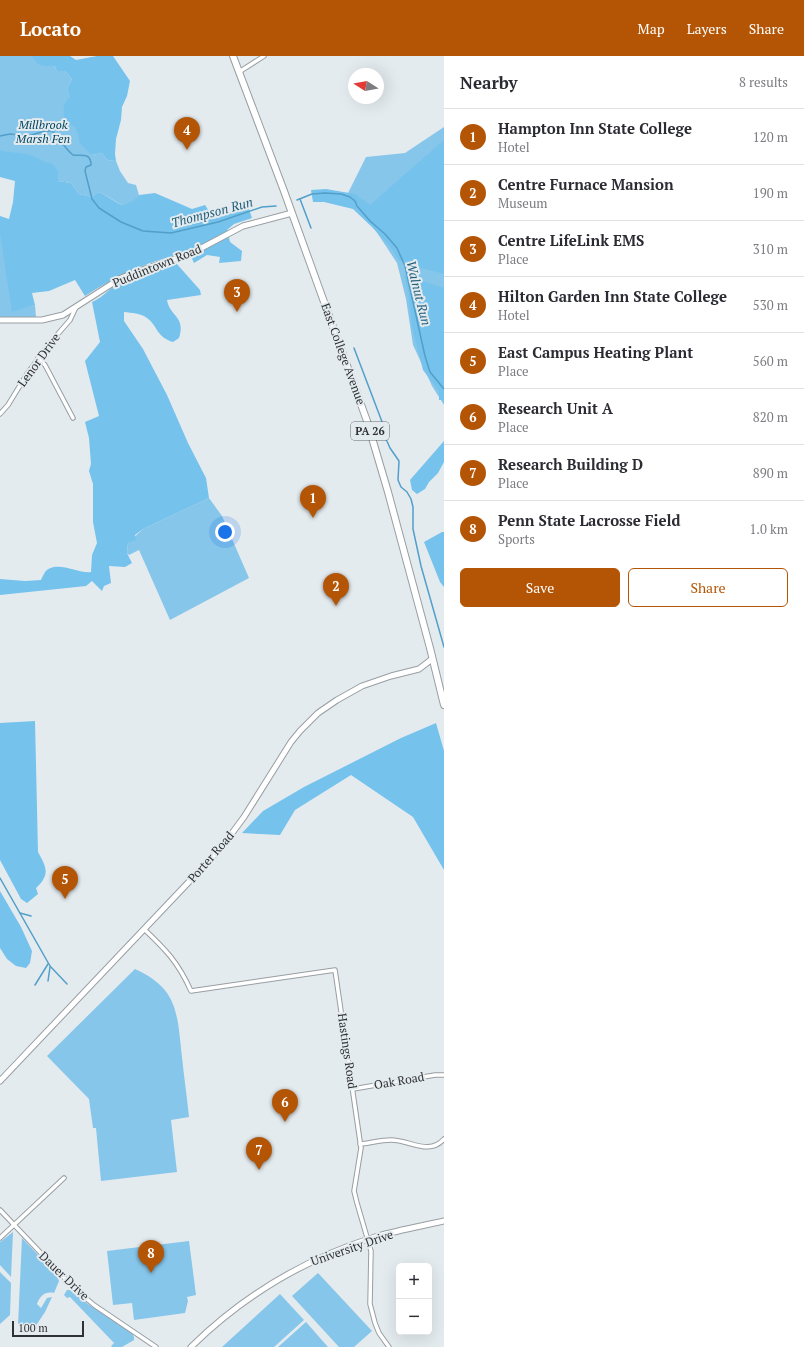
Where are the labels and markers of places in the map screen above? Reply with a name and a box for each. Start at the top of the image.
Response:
pin: 4 [174,117,200,150]
pin: 3 [224,279,250,312]
pin: 1 [300,485,326,518]
pin: 2 [323,573,349,606]
pin: 5 [52,866,78,899]
pin: 6 [272,1089,298,1122]
pin: 7 [246,1137,272,1170]
pin: 8 [138,1240,164,1273]

